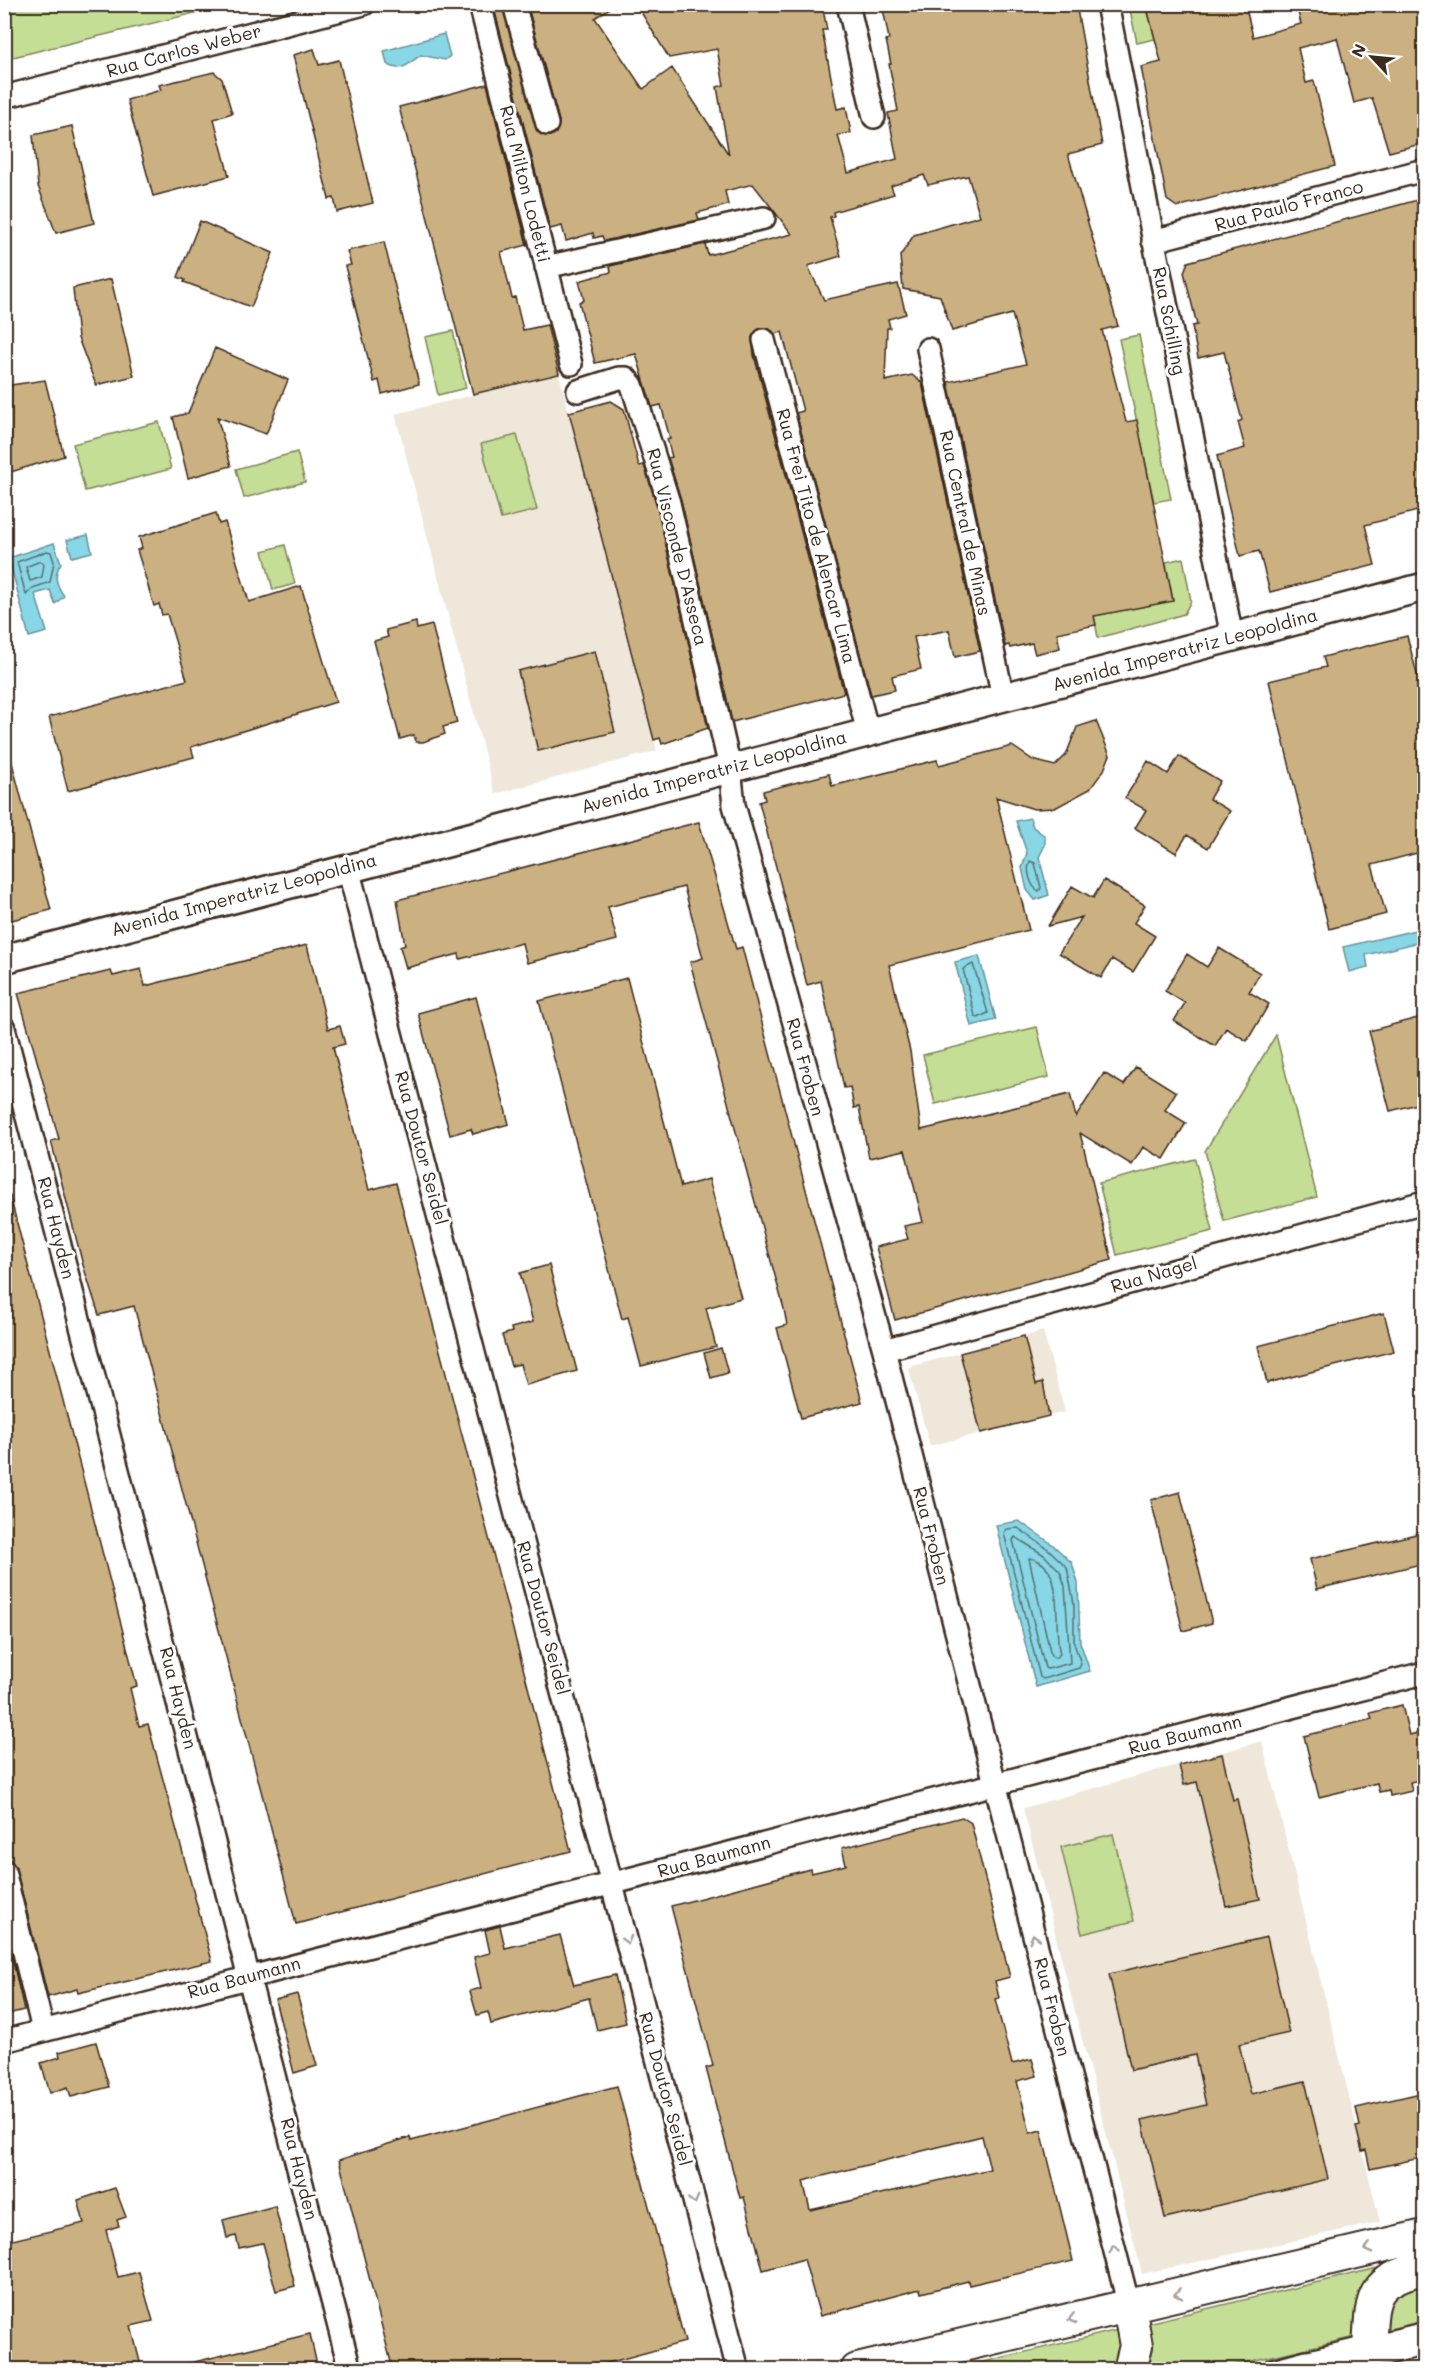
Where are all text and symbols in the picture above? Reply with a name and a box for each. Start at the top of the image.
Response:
street label: Rua Carlos Weber [103,18,264,82]
north arrow [1342,27,1402,87]
text: N [1346,40,1370,60]
street label: Rua Milton Lodetti [495,103,557,265]
street label: Rua Paulo Franco [1212,174,1366,236]
street label: Rua Schilling [1148,265,1192,377]
street label: Rua Frei Tito de Alencar Lima [771,405,863,666]
street label: Rua Central de Minas [935,428,997,618]
street label: Rua Visconde D'Asseca [642,445,714,648]
street label: Avenida Imperatriz Leopoldina [1049,602,1320,696]
street label: Avenida Imperatriz Leopoldina [578,724,849,818]
street label: Avenida Imperatriz Leopoldina [108,847,379,941]
street label: Rua Froben [781,1015,831,1118]
street label: Rua Doutor Seidel [390,1068,454,1227]
street label: Rua Hayden [33,1174,81,1281]
street label: Rua Nagel [1108,1250,1200,1298]
street label: Rua Froben [908,1484,956,1588]
street label: Rua Doutor Seidel [512,1538,576,1697]
street label: Rua Hayden [155,1644,203,1751]
street label: Rua Baumann [1126,1708,1244,1760]
street label: Rua Baumann [655,1829,773,1883]
one-way arrow [1029,1934,1041,1944]
one-way arrow [619,1935,632,1945]
street label: Rua Baumann [185,1950,303,2004]
street label: Rua Froben [1029,1955,1077,2059]
street label: Rua Doutor Seidel [634,2009,698,2168]
street label: Rua Hayden [276,2115,324,2222]
one-way arrow [687,2194,699,2205]
one-way arrow [1363,2242,1373,2255]
one-way arrow [1109,2245,1121,2255]
one-way arrow [1173,2287,1183,2300]
one-way arrow [1067,2312,1077,2325]

